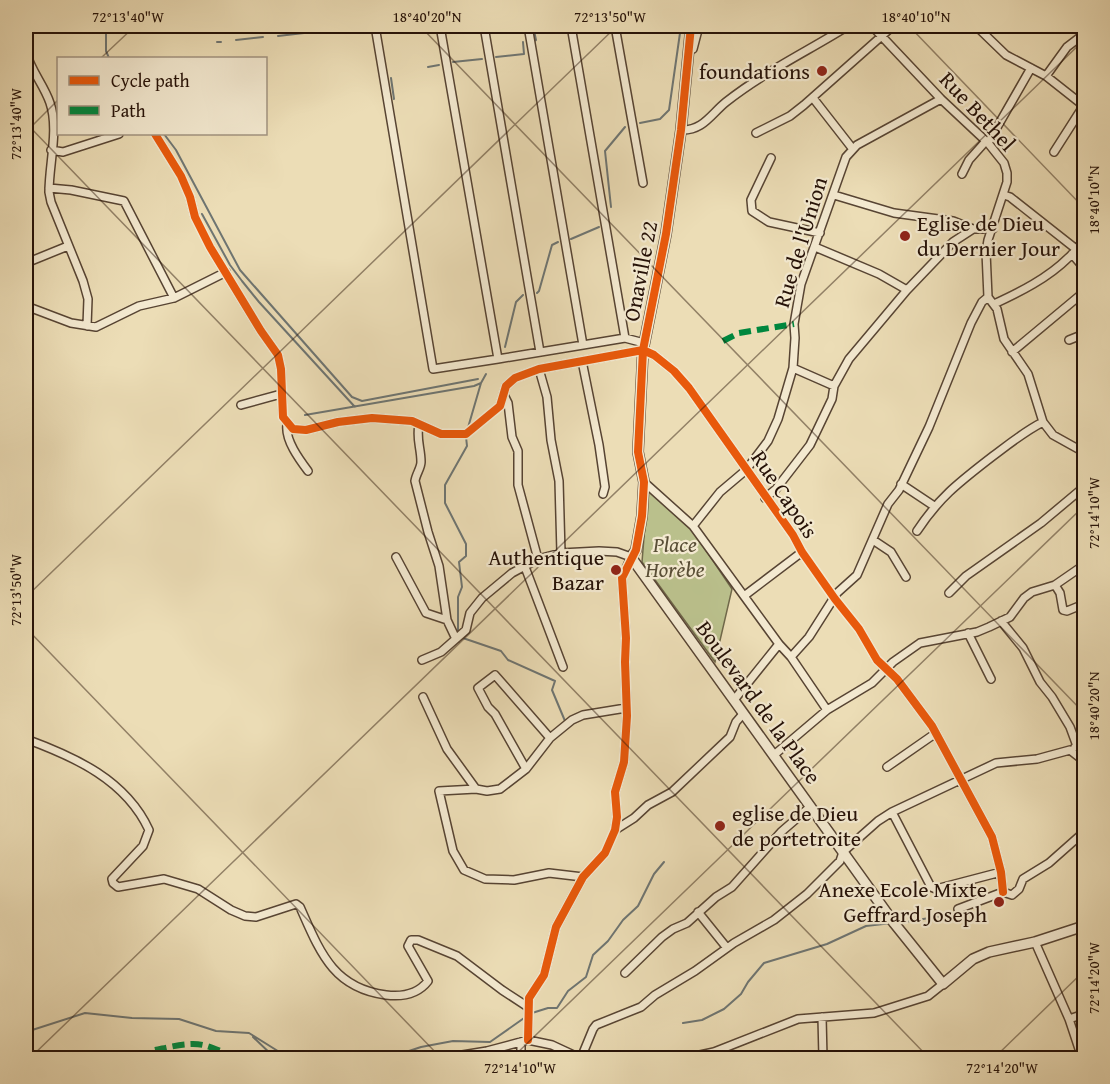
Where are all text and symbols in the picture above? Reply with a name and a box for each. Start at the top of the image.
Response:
text: 72°13'40"W [92,6,164,27]
text: 18°40'20"N [393,6,462,27]
text: 72°13'50"W [574,6,646,27]
text: 18°40'10"N [882,6,951,27]
place label: foundations [699,55,810,87]
legend [57,57,267,135]
marker: foundations [815,64,829,78]
street label: Rue Bethel [932,64,1024,158]
text: Cycle path [111,67,190,94]
text: 72°13'40"W [5,88,26,160]
text: Path [111,97,146,124]
text: 18°40'10"N [1083,165,1104,234]
street label: Rue de l'Union [765,172,835,311]
place label: Eglise de Dieu du Dernier Jour [917,207,1060,264]
street label: Onaville 22 [615,218,665,324]
marker: Eglise de Dieu du Dernier Jour [898,229,912,243]
street label: Rue Capois [744,444,826,544]
text: 72°14'10"W [1083,477,1104,549]
park label: Place Horèbe [644,528,705,585]
place label: Authentique Bazar [488,541,604,598]
text: 72°13'50"W [5,554,26,626]
marker: Authentique Bazar [609,563,623,577]
street label: Boulevard de la Place [689,614,829,790]
text: 18°40'20"N [1083,671,1104,740]
place label: eglise de Dieu de portetroite [732,797,861,854]
marker: eglise de Dieu de portetroite [713,819,727,833]
place label: Anexe Ecole Mixte Geffrard Joseph [818,873,988,930]
marker: Anexe Ecole Mixte Geffrard Joseph [992,895,1006,909]
text: 72°14'20"W [1083,942,1104,1014]
text: 72°14'10"W [484,1057,556,1078]
text: 72°14'20"W [966,1057,1038,1078]

